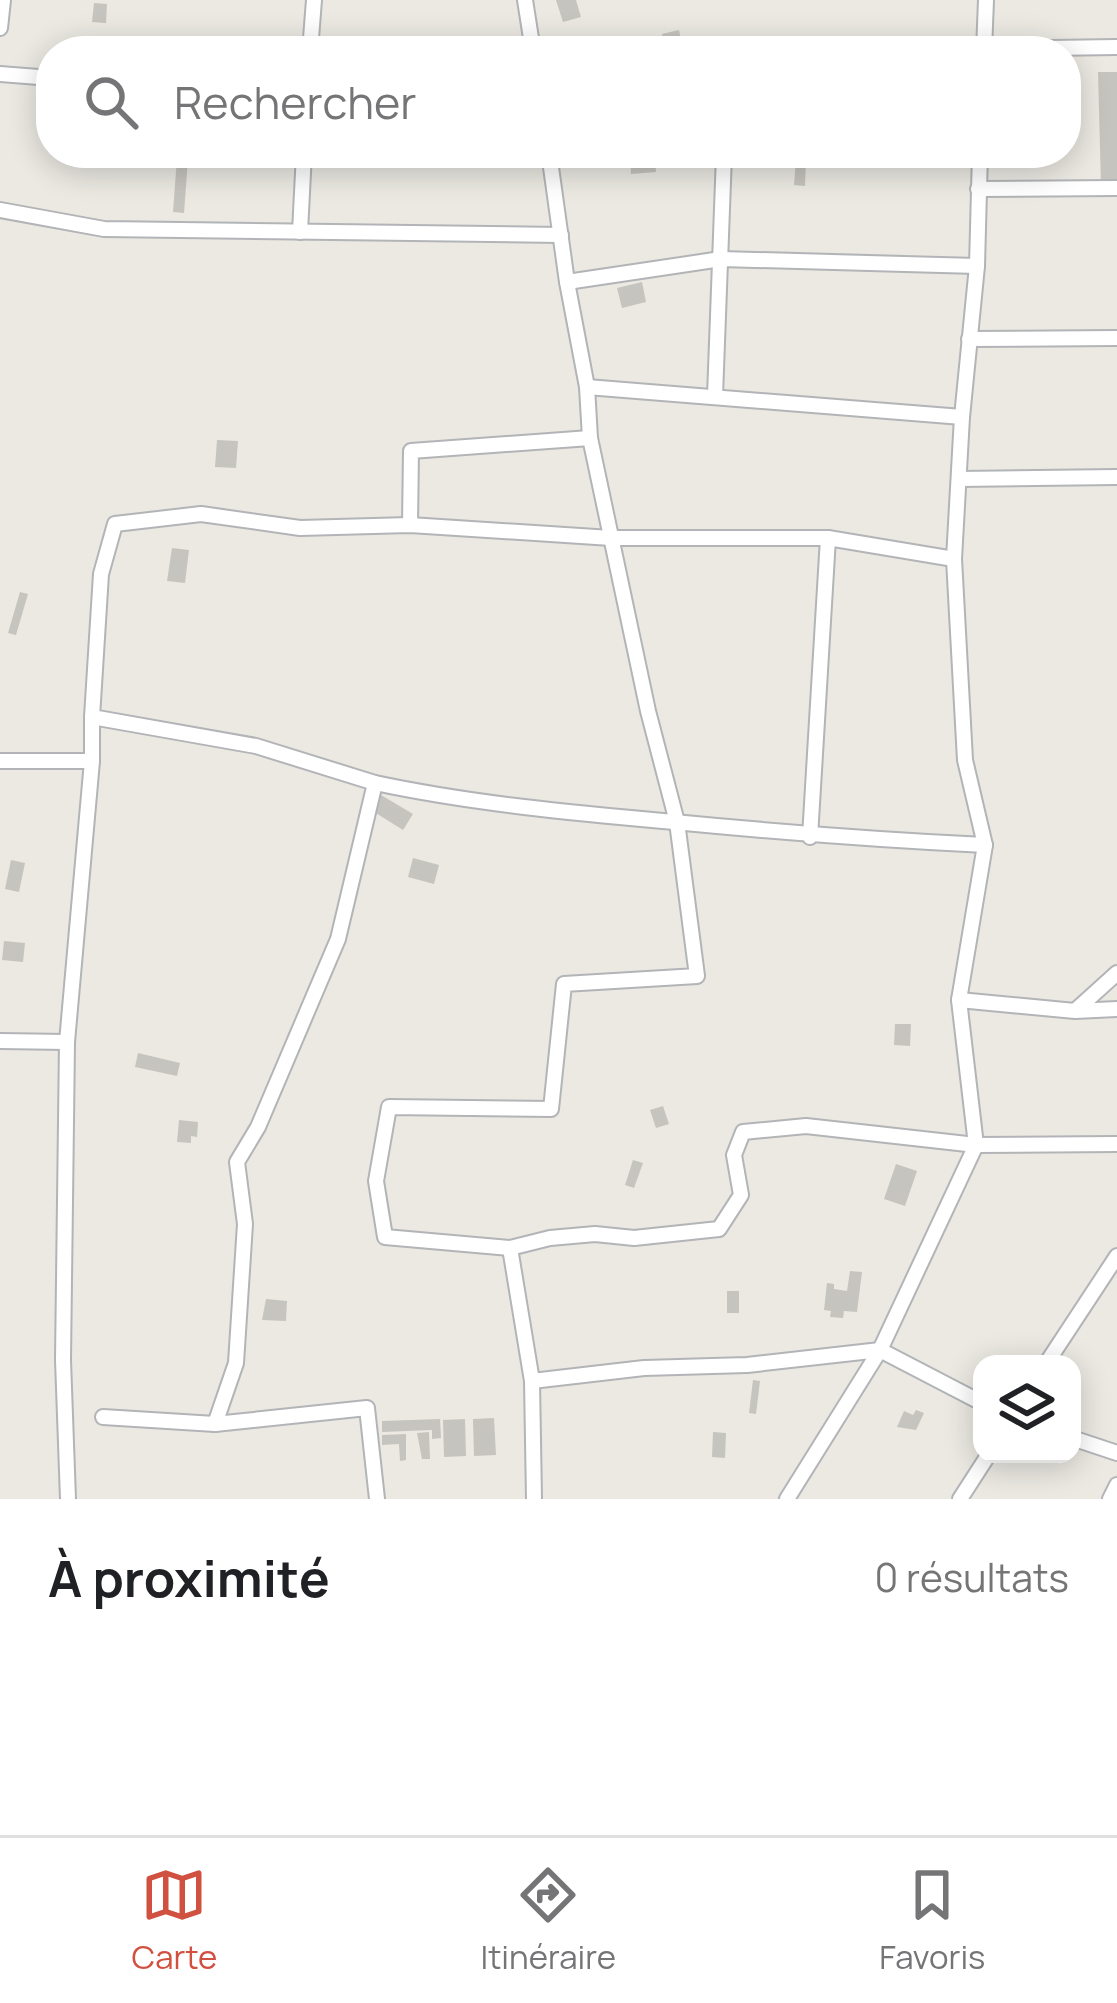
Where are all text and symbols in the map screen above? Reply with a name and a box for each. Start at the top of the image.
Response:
search box [36,36,1081,168]
icon: search [78,69,144,135]
text: Rechercher [174,71,417,133]
map controls [973,1355,1081,1463]
button: layers [973,1355,1081,1463]
text: À proximité [48,1543,330,1612]
text: 0 résultats [874,1550,1069,1604]
tab: Carte [132,1862,217,1979]
tab: Itinéraire [480,1862,616,1979]
tab: Favoris [879,1862,985,1979]

